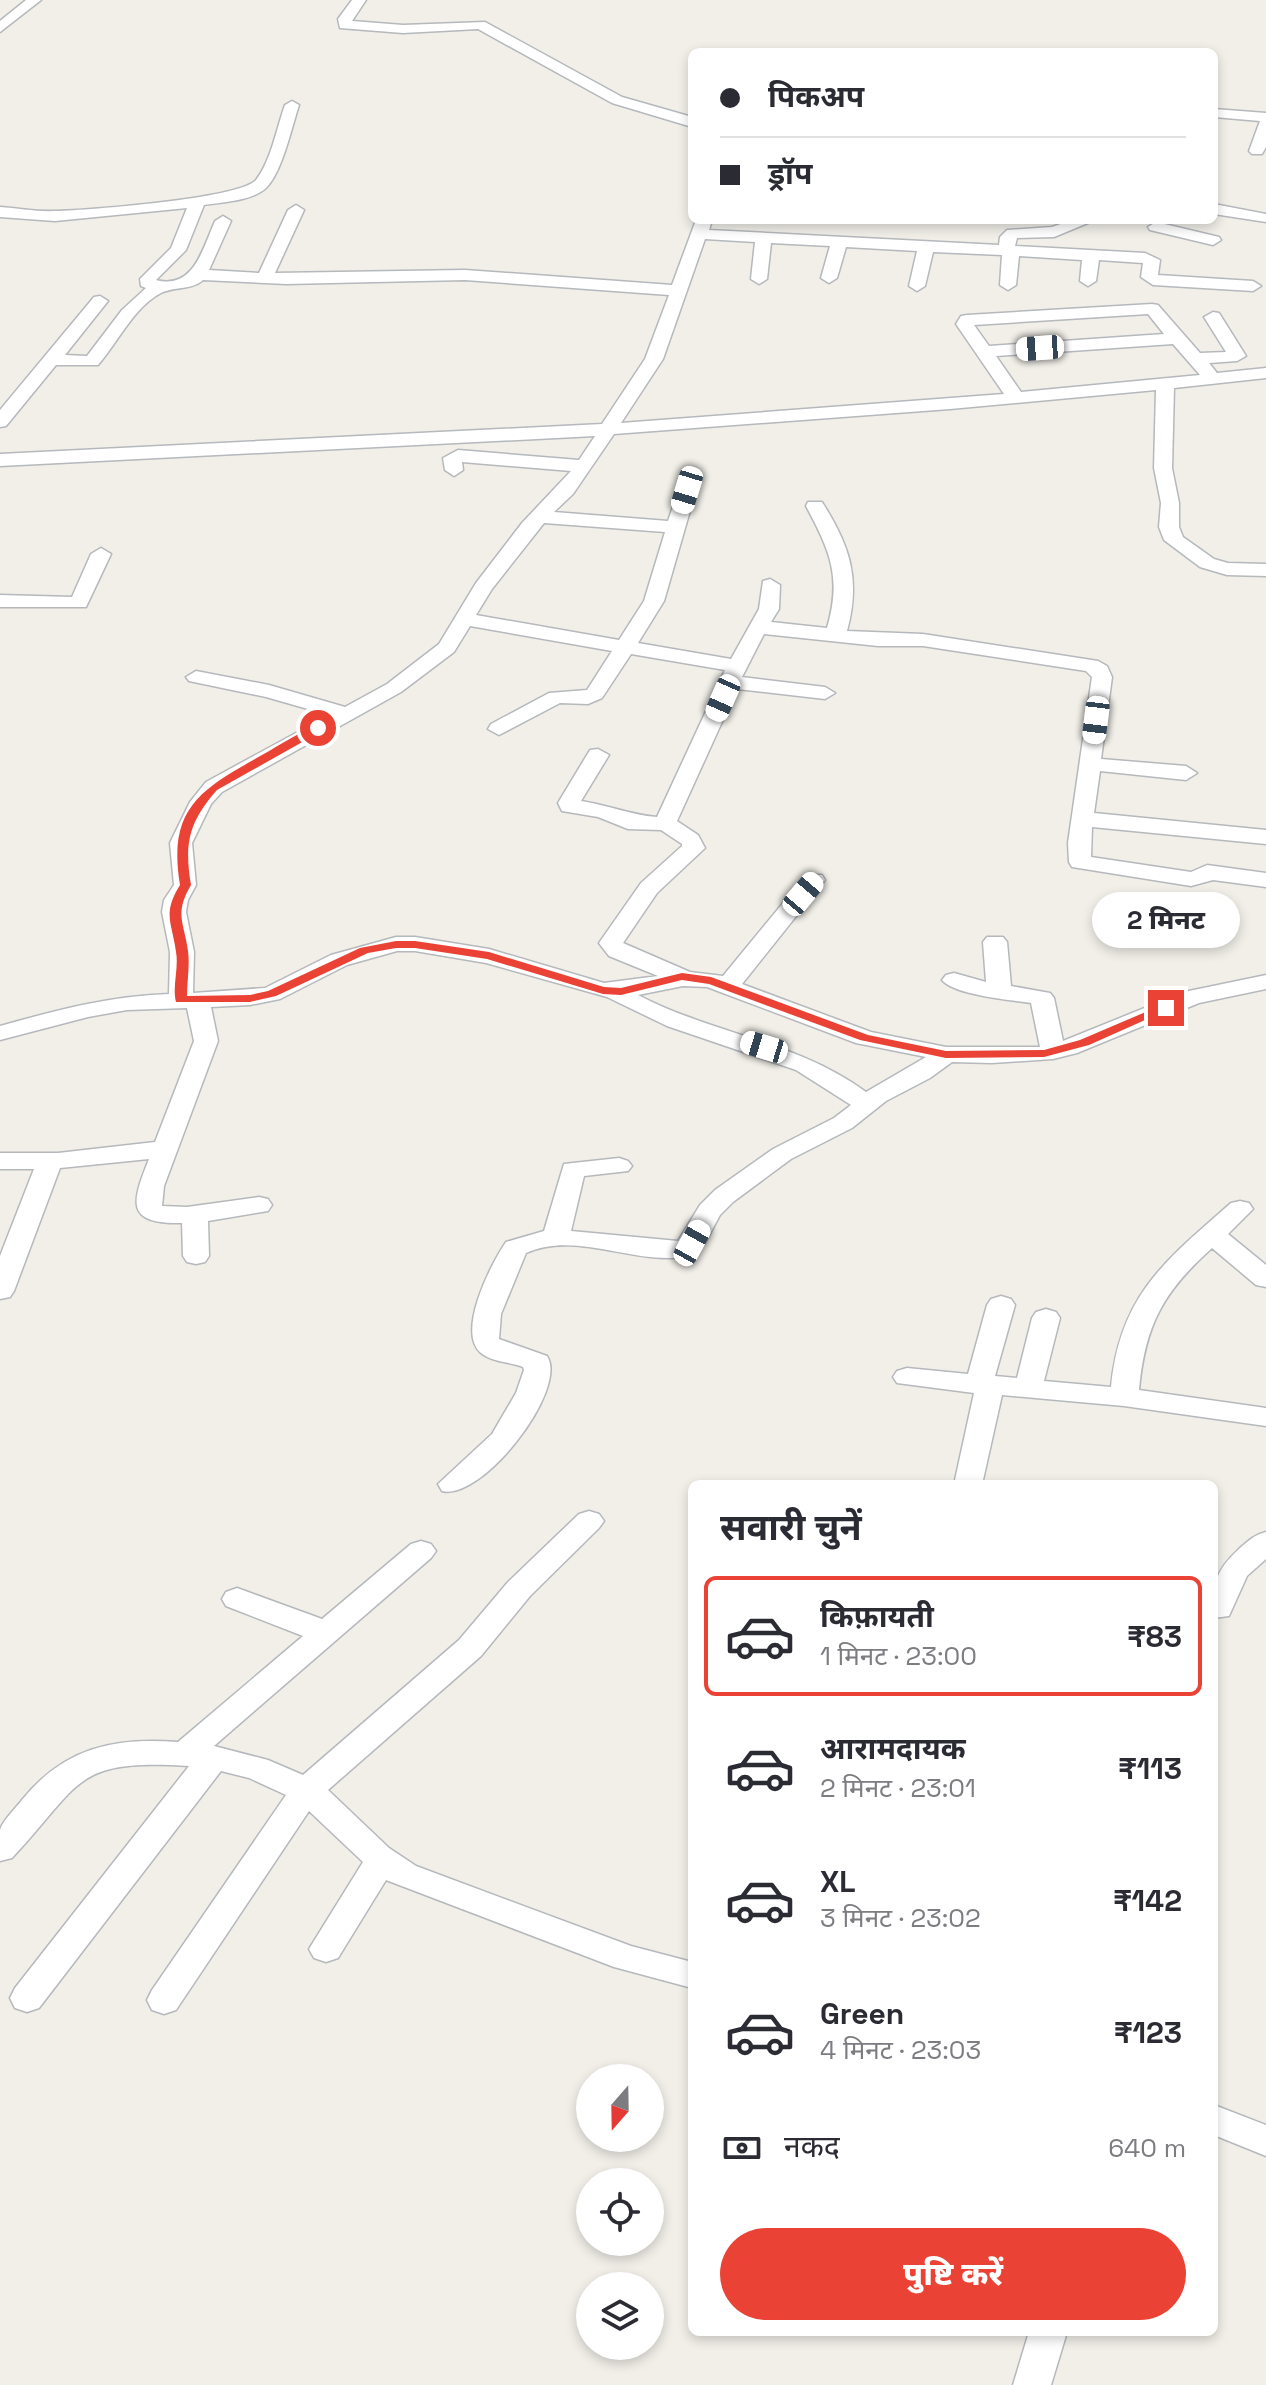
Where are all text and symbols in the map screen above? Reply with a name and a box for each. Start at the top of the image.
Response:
text: पिकअप [768,77,864,116]
text: ड्रॉप [768,154,812,193]
car [1015,334,1065,362]
car [669,464,705,516]
car [702,671,744,725]
car [1081,695,1111,745]
route start [300,710,336,746]
car [778,868,828,920]
callout: 2 मिनट [1092,892,1240,948]
text: 2 मिनट [1127,903,1205,937]
route end [1148,990,1184,1026]
car [738,1029,790,1065]
car [670,1216,714,1270]
text: सवारी चुनें [720,1505,862,1551]
text: किफ़ायती [820,1597,934,1636]
icon: car [724,1600,796,1672]
text: ₹83 [1127,1617,1182,1656]
text: 1 मिनट · 23:00 [820,1639,977,1673]
text: आरामदायक [820,1729,966,1768]
icon: car [724,1732,796,1804]
text: ₹113 [1118,1749,1182,1788]
text: 2 मिनट · 23:01 [820,1771,976,1805]
text: XL [820,1862,856,1901]
icon: car [724,1864,796,1936]
text: ₹142 [1113,1881,1182,1920]
text: 3 मिनट · 23:02 [820,1901,981,1935]
text: Green [820,1994,904,2033]
icon: car [724,1996,796,2068]
text: ₹123 [1114,2013,1182,2052]
text: 4 मिनट · 23:03 [820,2033,981,2067]
north arrow [576,2064,664,2152]
map controls [576,2064,664,2360]
icon: cash [720,2126,764,2170]
text: नकद [784,2127,840,2166]
text: 640 m [1108,2131,1186,2165]
button: locate [576,2168,664,2256]
button: पुष्टि करें [720,2228,1186,2320]
button: layers [576,2272,664,2360]

